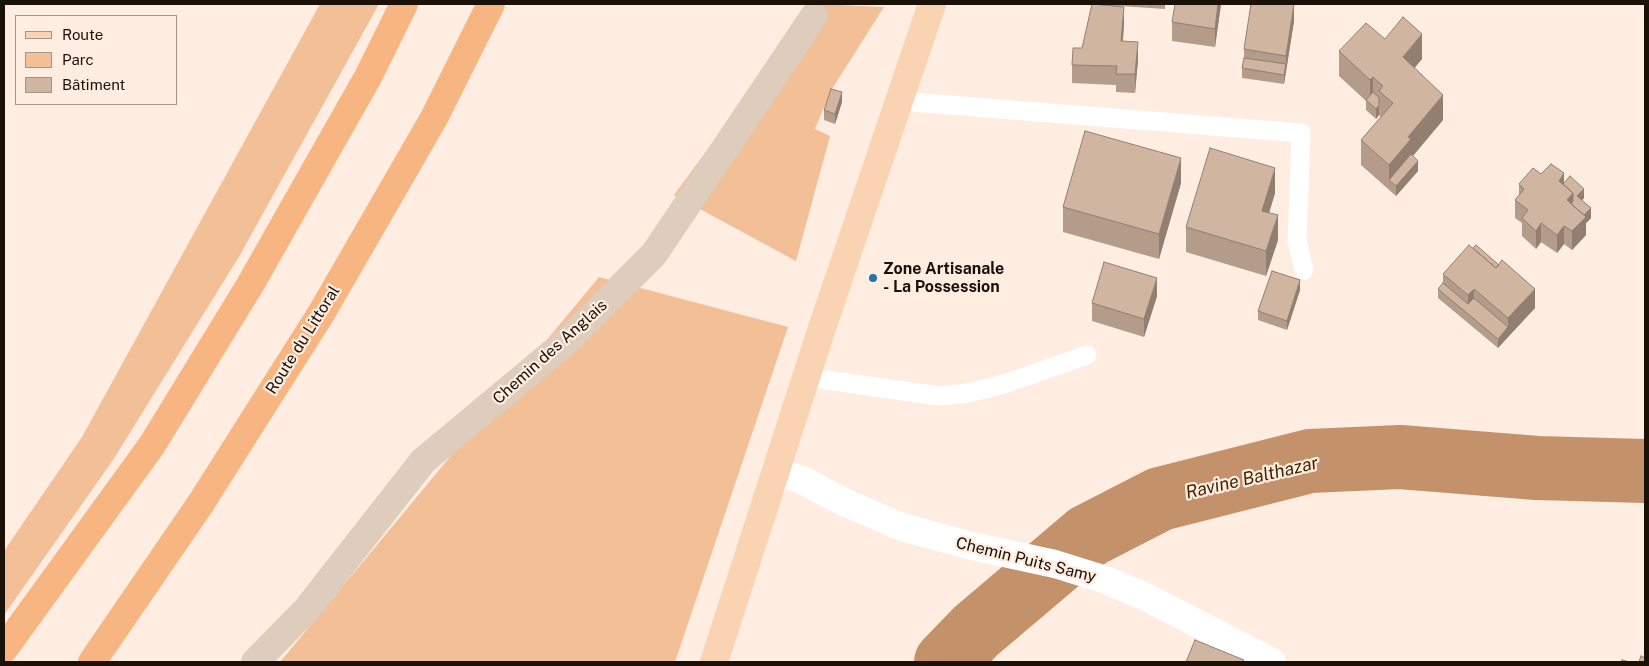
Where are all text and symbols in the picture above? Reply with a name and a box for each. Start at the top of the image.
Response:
legend [15,15,178,105]
text: Route [62,26,103,43]
text: Parc [62,51,94,68]
text: Bâtiment [62,76,125,93]
place label: Zone Artisanale - La Possession [883,259,1004,297]
marker: Zone Artisanale - La Possession [867,272,879,284]
street label: Route du Littoral [262,282,344,398]
street label: Chemin des Anglais [489,296,611,408]
water label: Ravine Balthazar [1184,452,1320,504]
street label: Chemin Puits Samy [954,533,1098,587]

